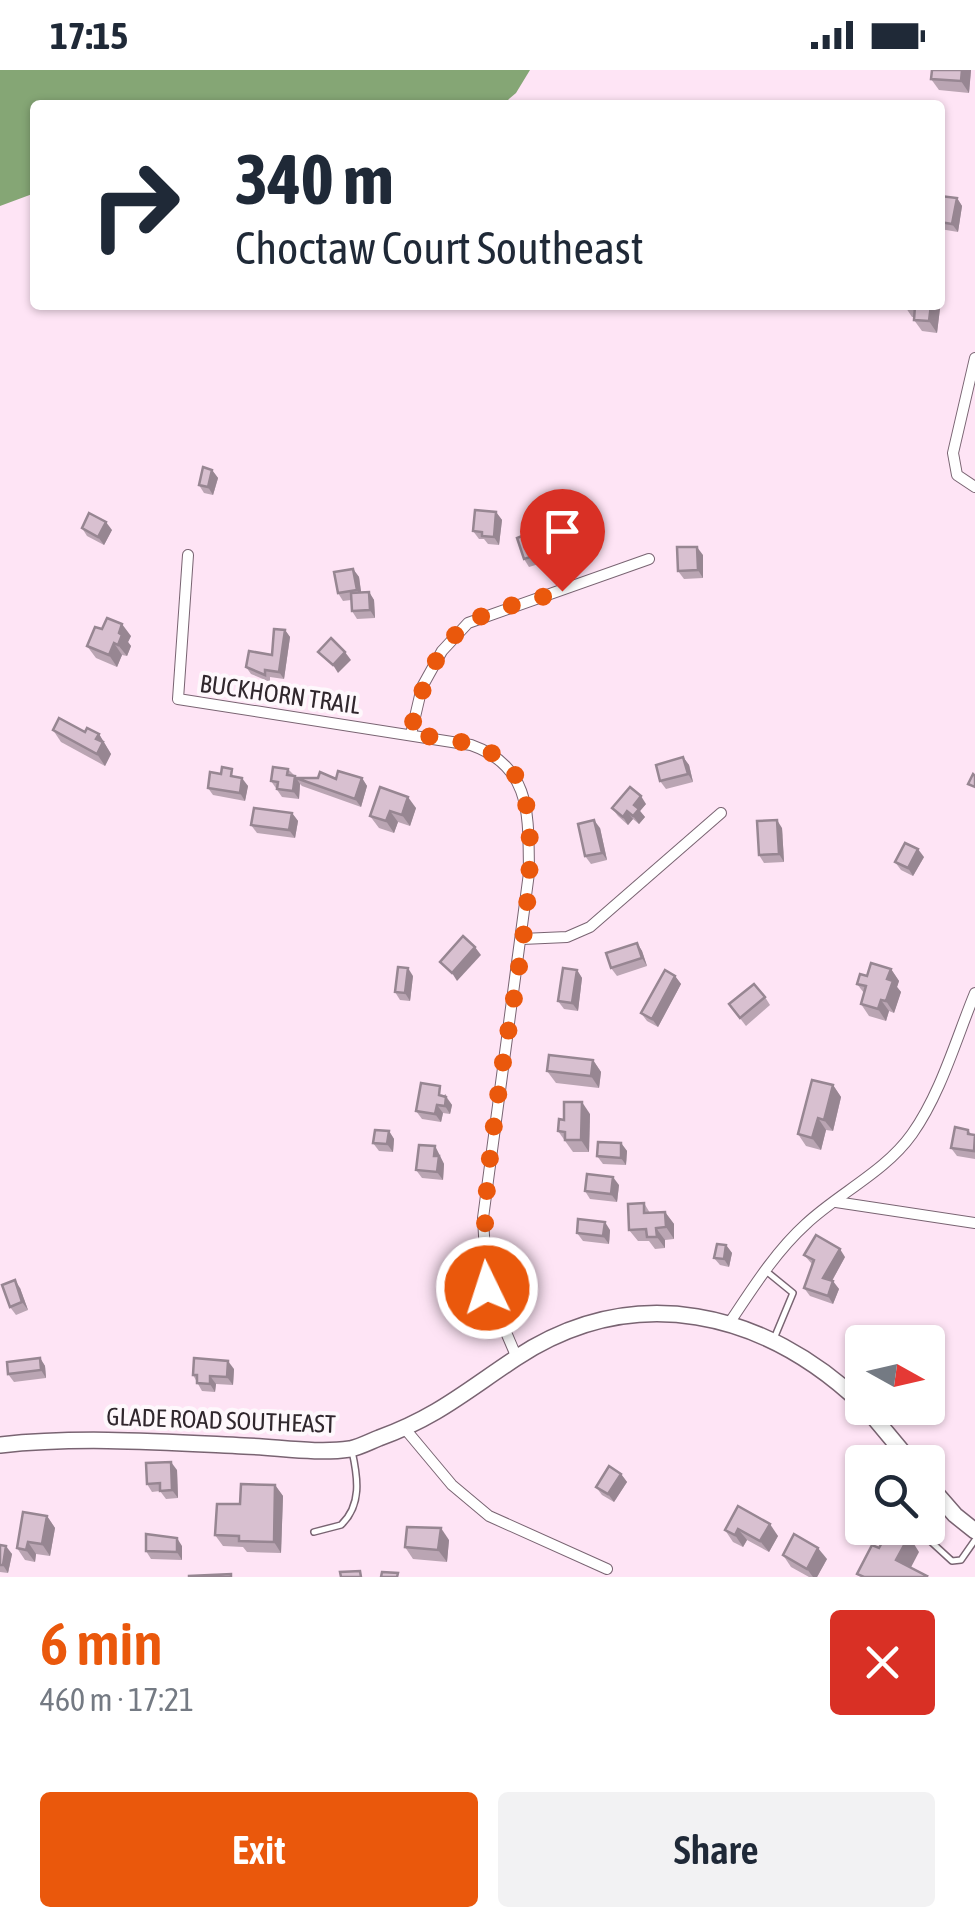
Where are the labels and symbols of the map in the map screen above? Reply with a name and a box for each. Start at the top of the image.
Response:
pin [520,489,605,592]
street label: BUCKHORN TRAIL [198,669,362,719]
position arrow [435,1236,539,1340]
north arrow [845,1325,945,1425]
street label: GLADE ROAD SOUTHEAST [106,1402,336,1438]

